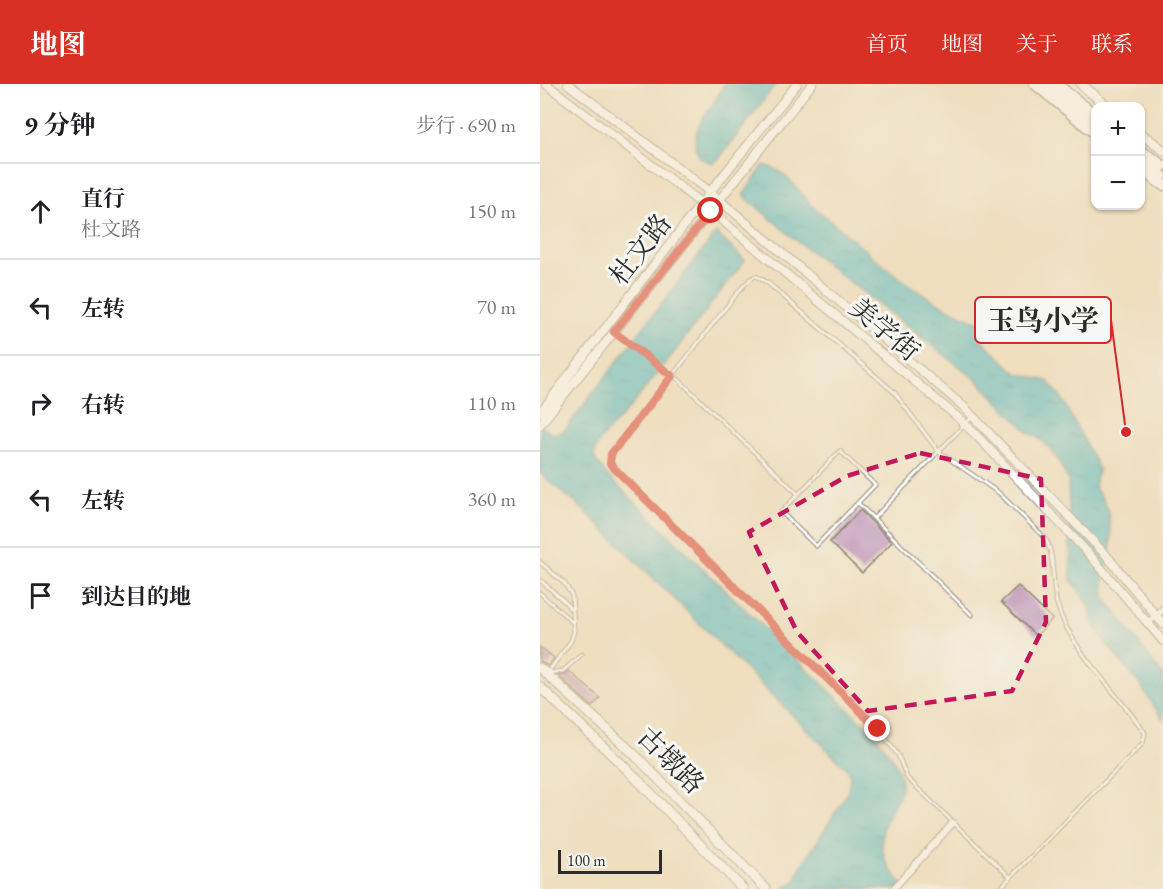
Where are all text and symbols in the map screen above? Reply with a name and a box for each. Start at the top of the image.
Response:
text: 地图 [30,26,86,62]
text: 首页 [866,30,908,57]
text: 地图 [941,30,983,57]
text: 关于 [1016,30,1058,57]
text: 联系 [1091,30,1133,57]
map controls [1091,102,1145,210]
button: + [1091,102,1145,156]
text: 9 分钟 [24,108,96,142]
text: 步行 · 690 m [416,112,516,138]
button: − [1091,156,1145,210]
text: 直行 [81,184,125,213]
icon: ahead [24,195,57,228]
route start [697,197,723,223]
text: 150 m [468,198,516,224]
street label: 杜文路 [601,206,679,292]
text: 杜文路 [81,216,141,242]
street label: 美学街 [843,290,927,368]
icon: left [24,291,57,324]
text: 左转 [81,294,125,323]
text: 70 m [477,294,516,320]
callout: 玉鸟小学 [975,297,1111,343]
text: 玉鸟小学 [987,302,1099,338]
icon: right [24,387,57,420]
text: 右转 [81,390,125,419]
text: 110 m [468,390,516,416]
icon: left [24,483,57,516]
text: 左转 [81,486,125,515]
text: 360 m [468,486,516,512]
icon: arrive [24,579,57,612]
text: 到达目的地 [81,582,191,611]
route end [864,715,890,741]
street label: 古墩路 [630,719,712,801]
scale bar [558,847,662,874]
text: 100 m [567,850,606,871]

